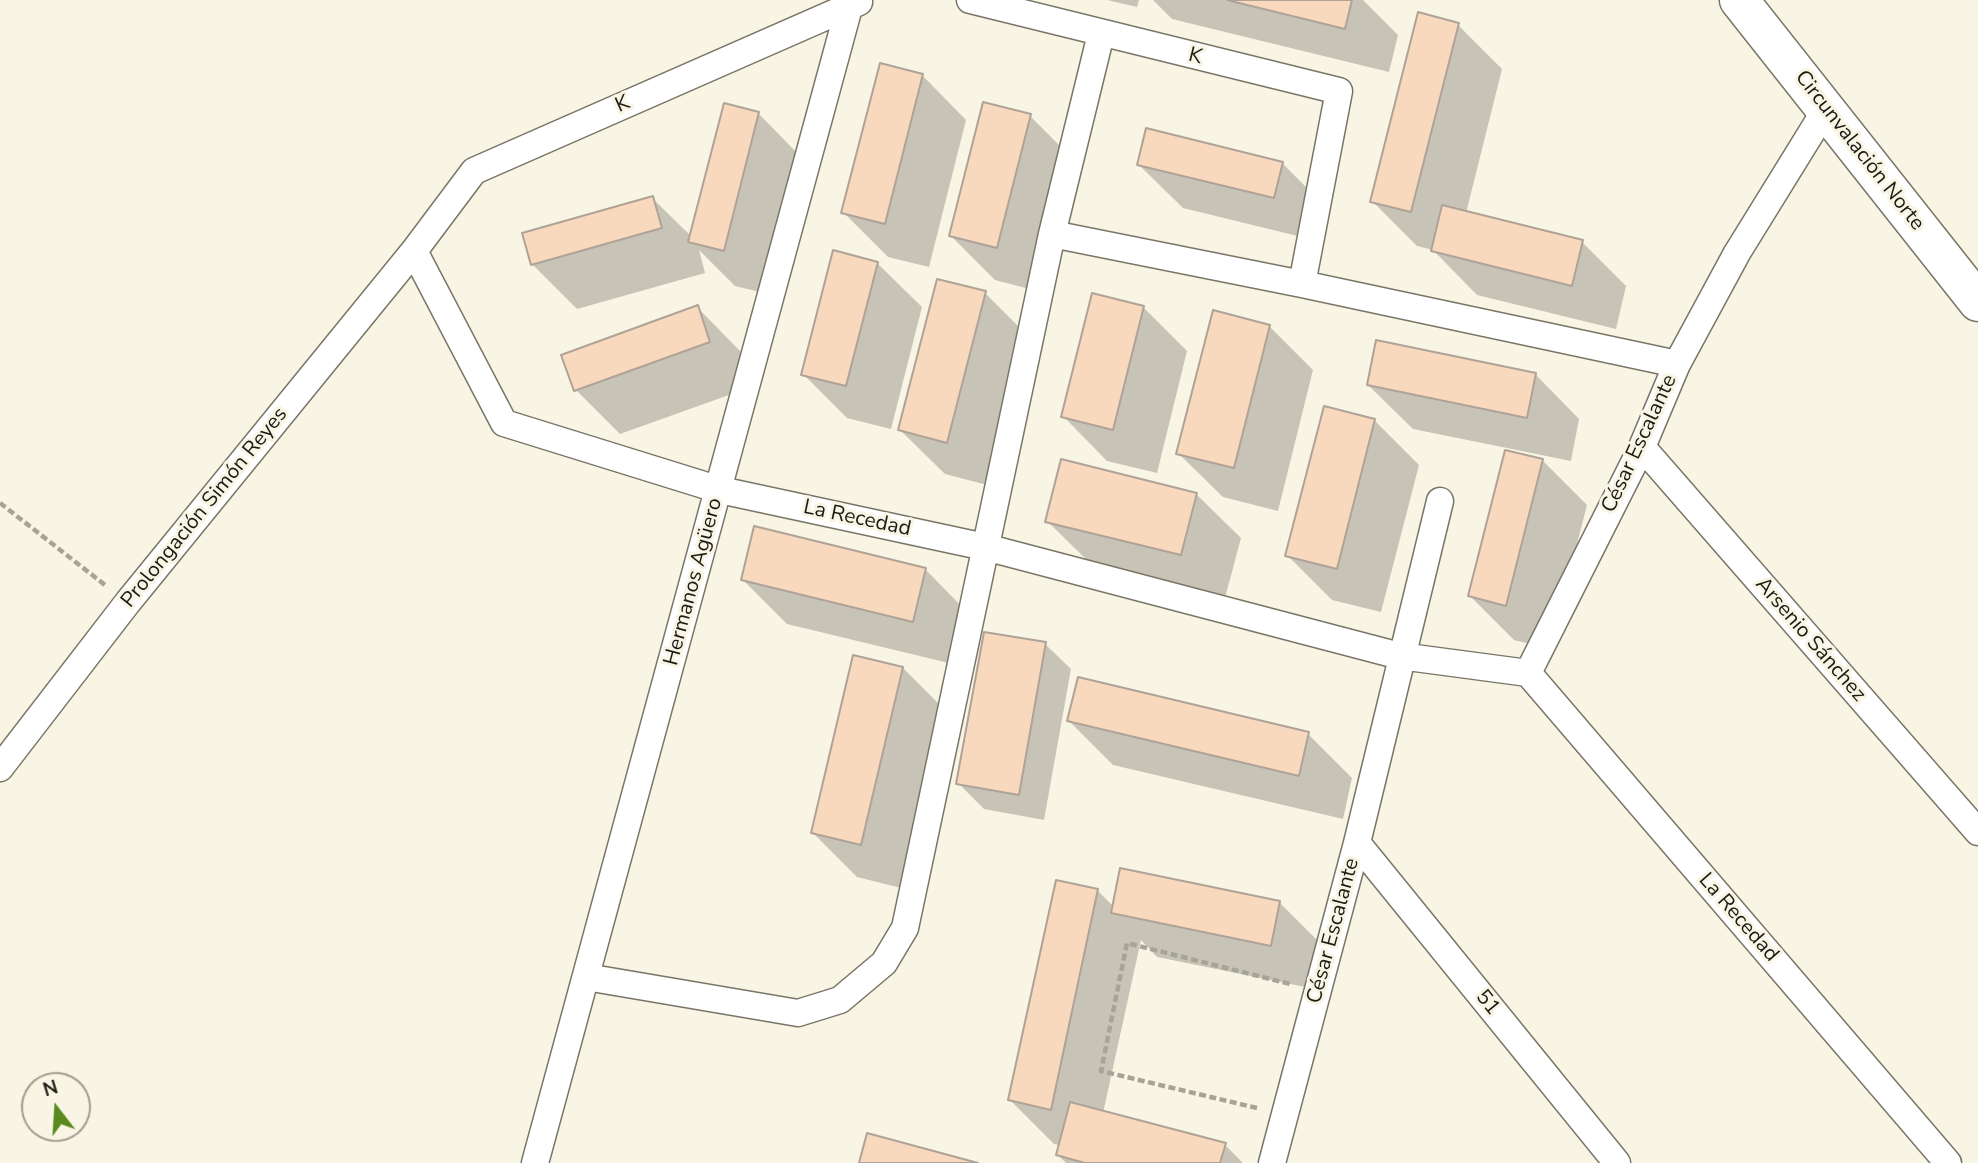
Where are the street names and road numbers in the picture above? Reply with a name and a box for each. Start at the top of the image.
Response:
street label: K [1186,43,1204,71]
street label: Circunvalación Norte [1789,66,1929,236]
street label: K [612,91,634,119]
street label: César Escalante [1597,371,1683,517]
street label: Prolongación Simón Reyes [116,403,294,613]
street label: Hermanos Agüero [660,495,728,669]
street label: La Recedad [801,495,913,543]
street label: Arsenio Sánchez [1749,573,1871,707]
street label: César Escalante [1303,856,1365,1006]
street label: La Recedad [1693,869,1783,967]
street label: 51 [1469,985,1505,1021]

